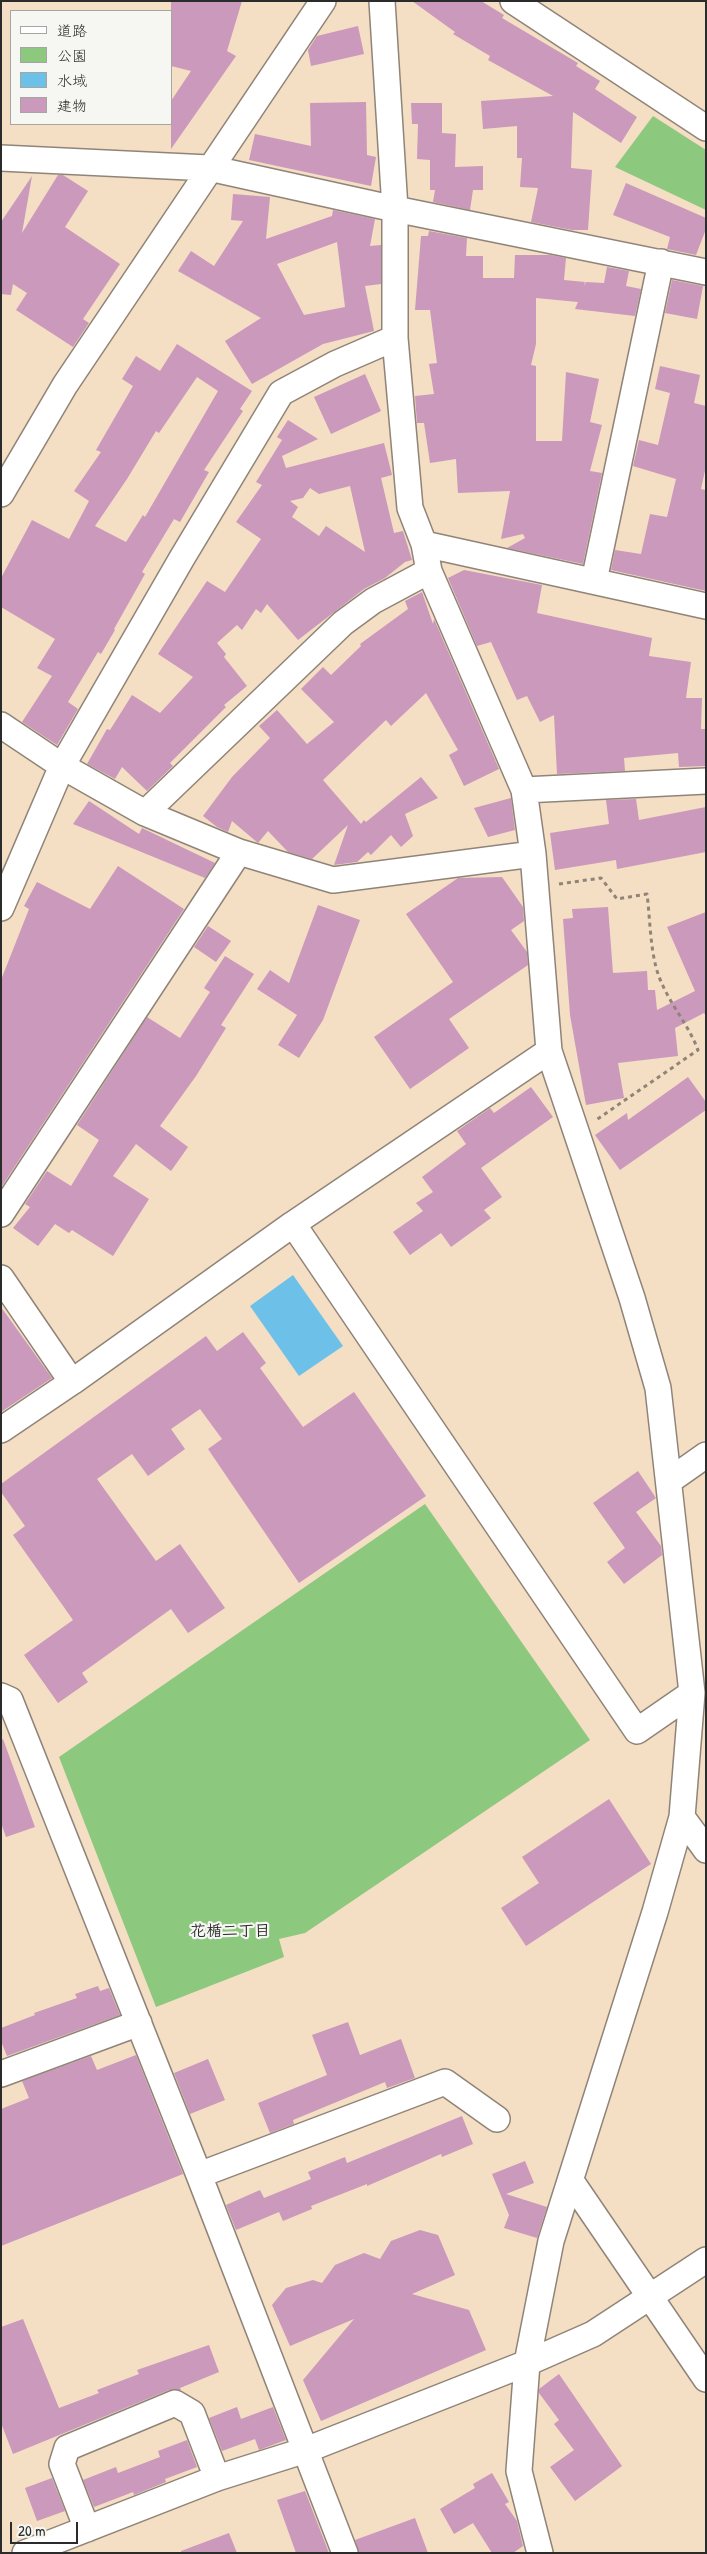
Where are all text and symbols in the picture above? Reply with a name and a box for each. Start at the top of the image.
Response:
legend [10,10,172,125]
text: 道路 [57,20,87,41]
text: 公園 [57,45,87,66]
text: 水域 [57,70,87,91]
text: 建物 [57,95,87,116]
district label: 花楯二丁目 [190,1922,270,1942]
scale bar [12,2512,80,2544]
text: 20 m [18,2520,45,2541]

